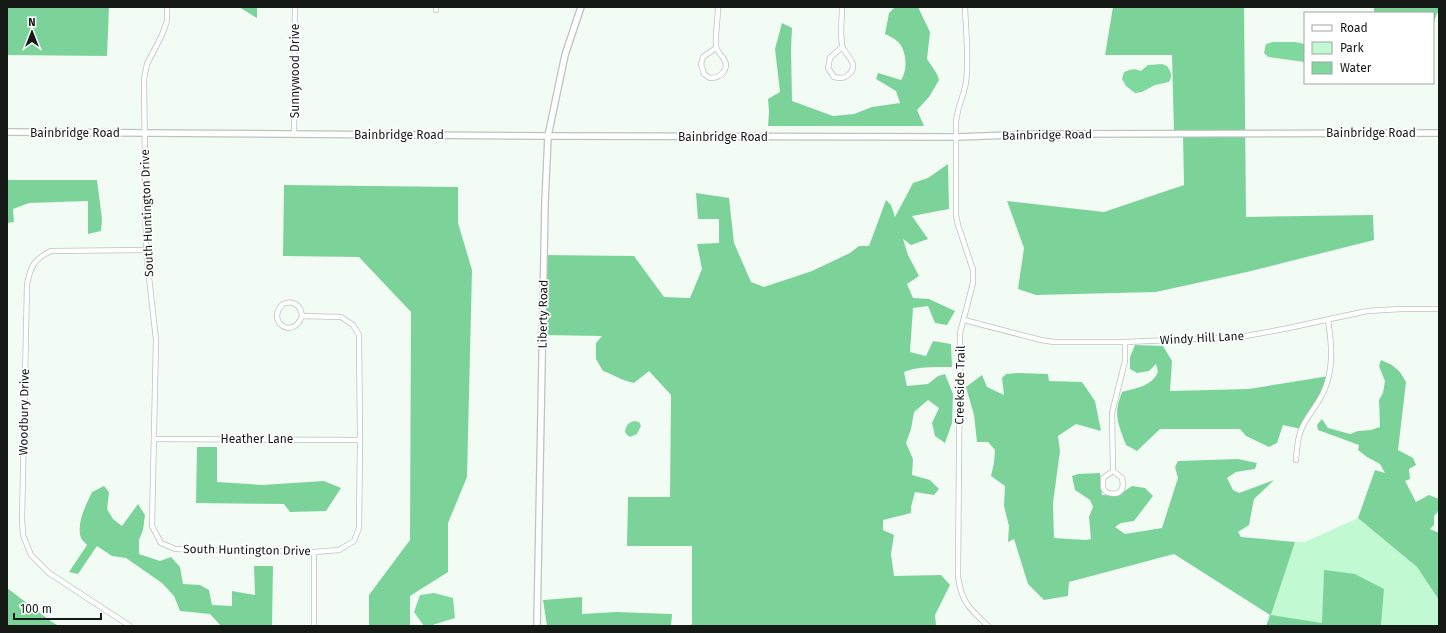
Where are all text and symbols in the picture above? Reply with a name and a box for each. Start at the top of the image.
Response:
north arrow [12,12,52,52]
legend [1304,12,1434,84]
text: N [28,16,36,29]
text: Road [1340,21,1368,35]
street label: Sunnywood Drive [288,24,302,118]
text: Park [1340,41,1364,55]
text: Water [1340,61,1372,75]
street label: Bainbridge Road [30,126,120,140]
street label: Bainbridge Road [1326,126,1416,140]
street label: Bainbridge Road [1002,127,1092,143]
street label: Bainbridge Road [354,128,444,142]
street label: Bainbridge Road [678,130,768,144]
street label: South Huntington Drive [138,149,156,277]
street label: Liberty Road [535,280,551,348]
street label: Windy Hill Lane [1160,329,1244,347]
street label: Creekside Trail [952,345,968,425]
street label: Woodbury Drive [16,368,32,456]
street label: Heather Lane [221,432,293,446]
street label: South Huntington Drive [183,542,311,558]
scale bar [14,595,101,621]
text: 100 m [20,602,52,616]

